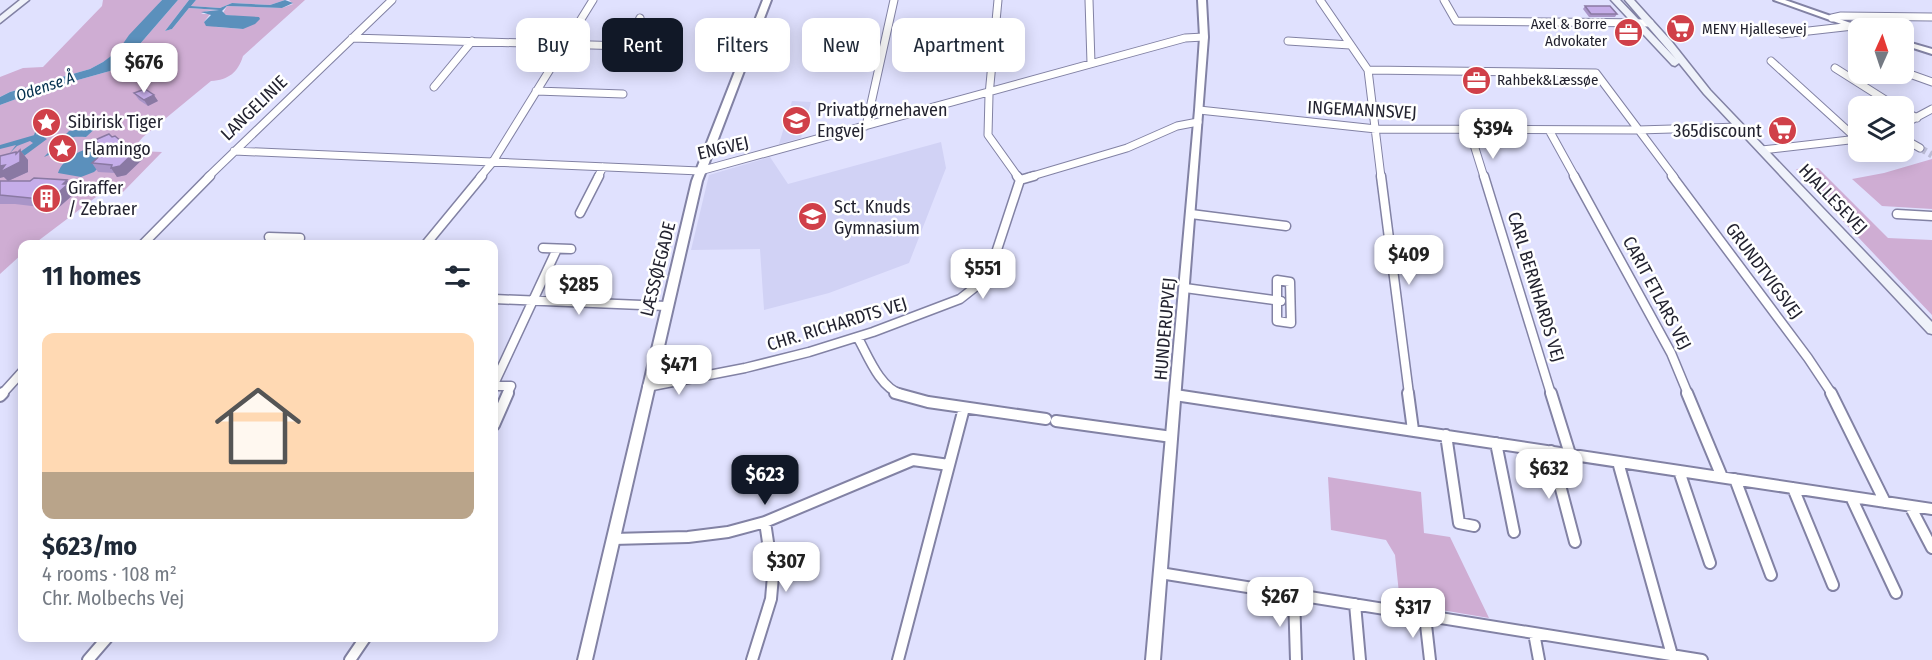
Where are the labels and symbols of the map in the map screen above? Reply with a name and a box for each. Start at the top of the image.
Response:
supermarket icon: MENY Hjallesevej [1665,13,1697,45]
place label: Axel & Borre Advokater [1531,15,1608,50]
office icon: Axel & Borre Advokater [1612,17,1644,49]
north arrow [1848,18,1914,84]
place label: MENY Hjallesevej [1702,20,1807,38]
pin: $676 [108,43,180,94]
office icon: Rahbek&Læssøe [1460,64,1492,96]
water label: Odense Å [13,67,77,105]
street label: LANGELINIE [216,71,292,145]
place label: Rahbek&Læssøe [1497,71,1598,89]
street label: INGEMANNSVEJ [1307,96,1417,124]
place label: Privatbørnehaven Engvej [817,99,947,142]
school or university icon: Privatbørnehaven Engvej [780,104,812,136]
place icon: Sibirisk Tiger [31,106,63,138]
pin: $394 [1457,109,1529,160]
place label: Sibirisk Tiger [68,111,164,133]
supermarket icon: 365discount [1767,115,1799,147]
place label: 365discount [1673,120,1762,142]
street label: ENGVEJ [695,131,751,165]
place icon: Flamingo [47,133,79,165]
place label: Flamingo [84,138,151,160]
street label: HJALLESEVEJ [1794,159,1872,239]
place label: Giraffer / Zebraer [68,177,138,220]
building icon: Giraffer / Zebraer [31,182,63,214]
place label: Sct. Knuds Gymnasium [834,196,920,239]
school or university icon: Sct. Knuds Gymnasium [797,201,829,233]
street label: CARL BERNHARDS VEJ [1503,209,1569,365]
street label: LÆSSØEGADE [636,219,680,319]
street label: GRUNDTVIGSVEJ [1721,219,1807,323]
street label: CARIT ETLARS VEJ [1618,233,1696,353]
pin: $409 [1373,235,1445,286]
pin: $551 [947,249,1019,300]
pin: $285 [543,265,615,316]
street label: HUNDERUPVEJ [1150,277,1180,381]
street label: CHR. RICHARDTS VEJ [764,292,910,356]
pin: $471 [643,345,715,396]
pin: $632 [1513,449,1585,500]
pin: $623 [729,455,801,506]
pin: $307 [750,542,822,593]
pin: $267 [1244,577,1316,628]
pin: $317 [1377,588,1449,639]

